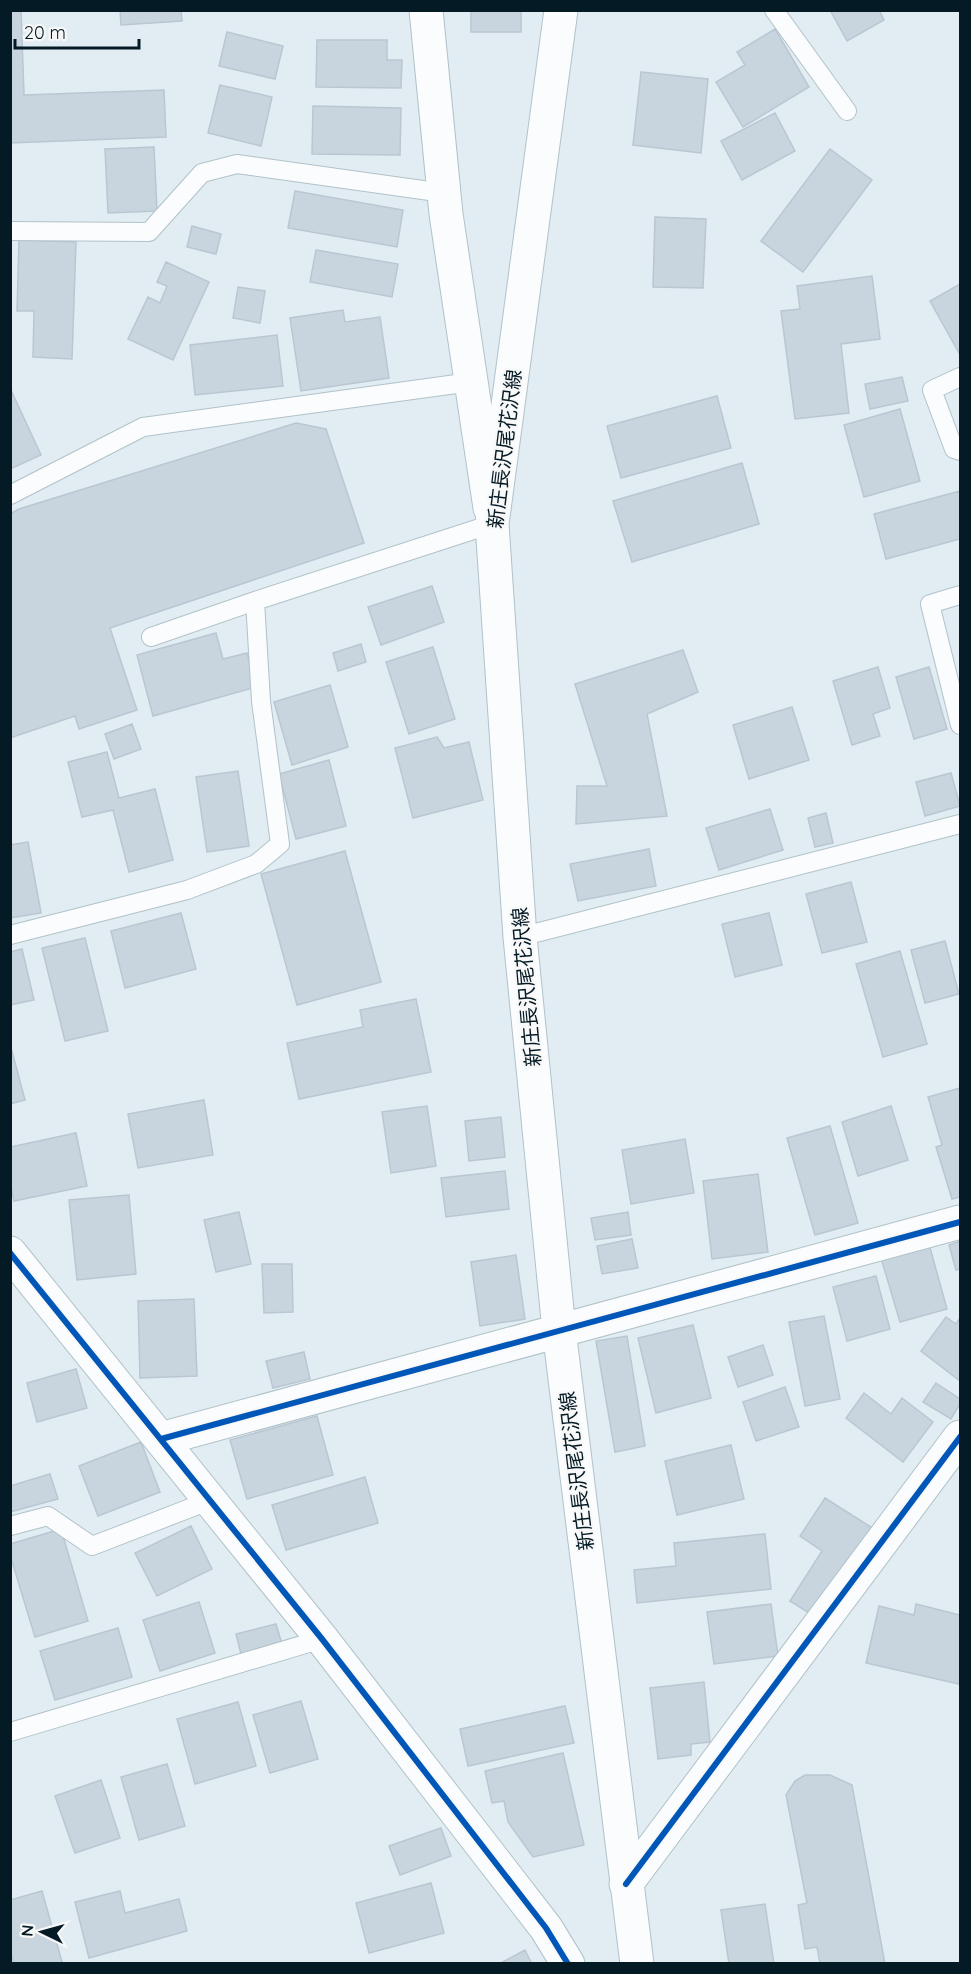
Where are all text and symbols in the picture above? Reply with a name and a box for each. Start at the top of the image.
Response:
scale bar [15,12,140,50]
text: 20 m [24,21,66,44]
street label: 新庄長沢尾花沢線 [482,368,526,530]
street label: 新庄長沢尾花沢線 [507,906,545,1068]
street label: 新庄長沢尾花沢線 [554,1390,598,1552]
north arrow [12,1902,72,1962]
text: N [17,1924,38,1937]

